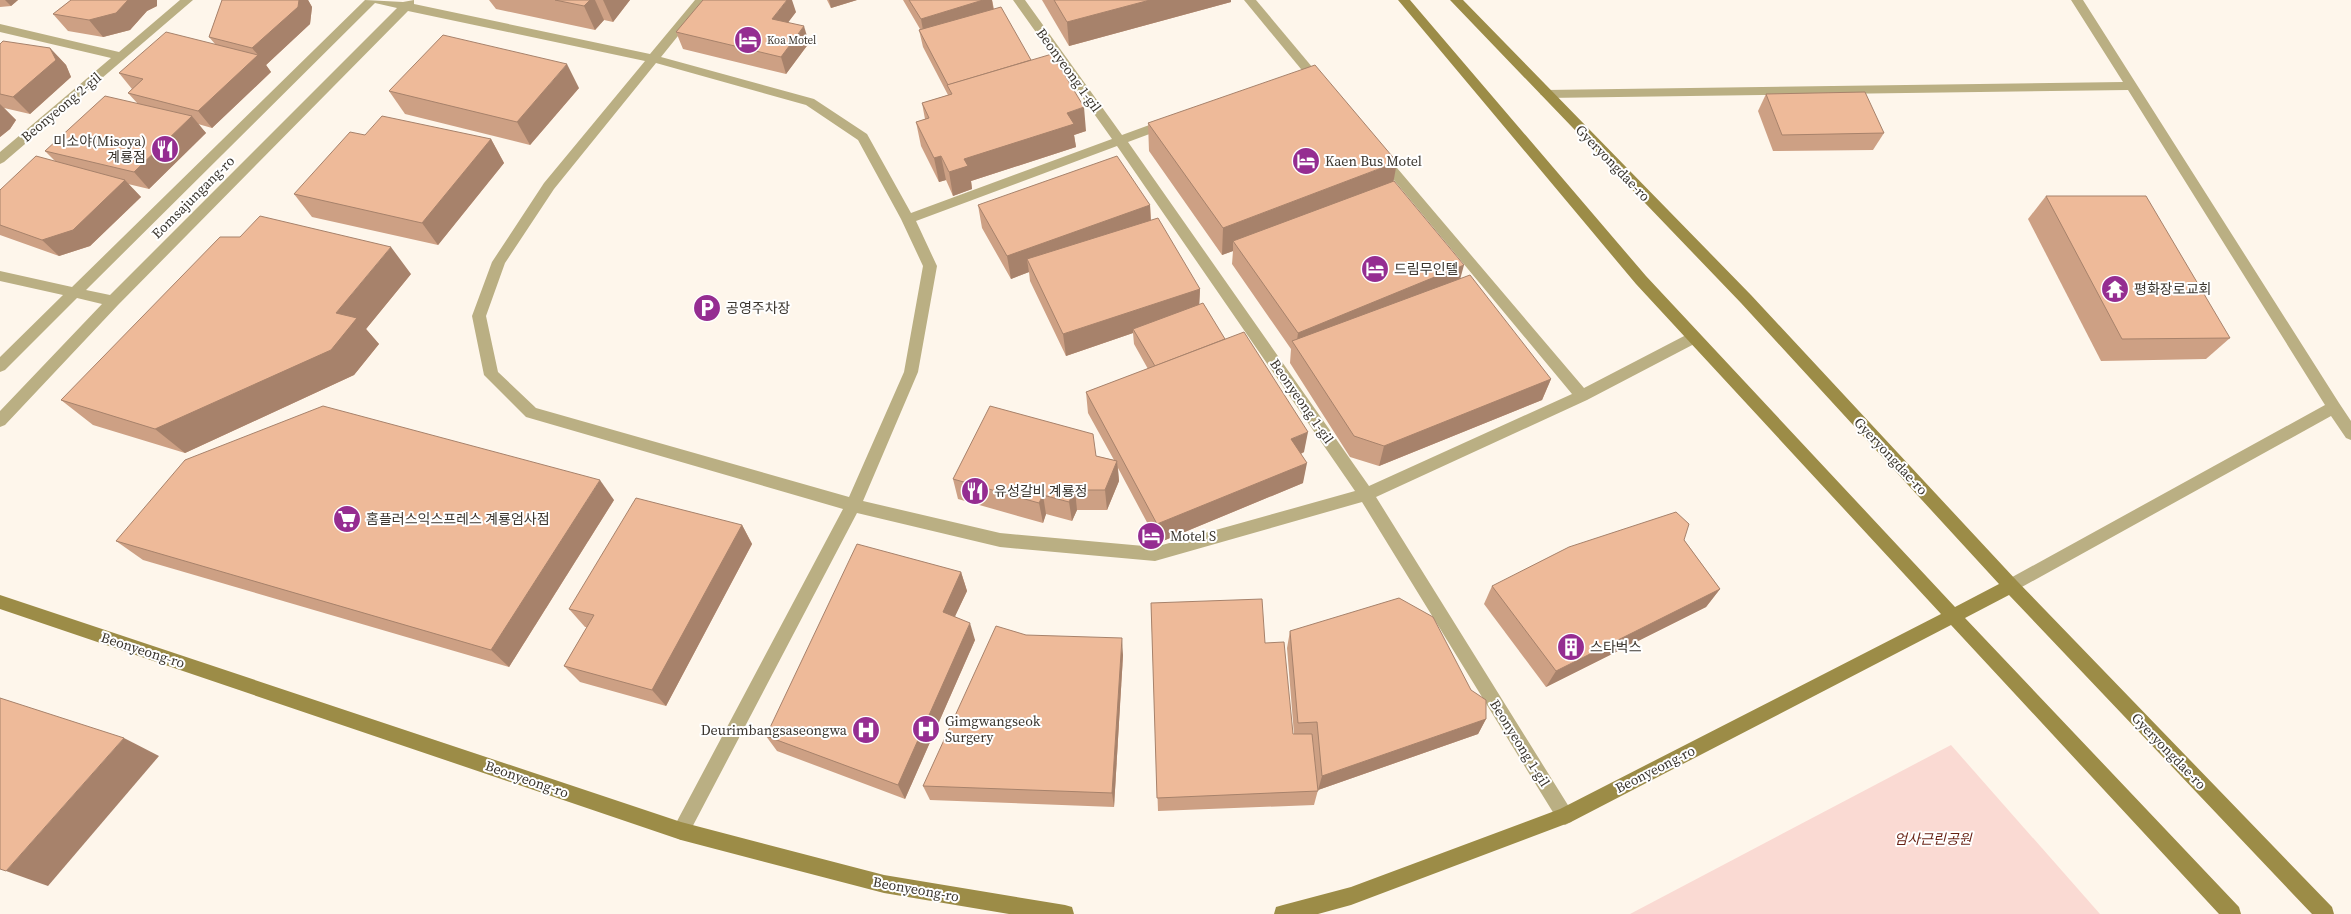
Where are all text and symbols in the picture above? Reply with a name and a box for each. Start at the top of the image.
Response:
street label: Beonyeong 1-gil [1032,24,1106,116]
hotel icon: Koa Motel [733,25,763,55]
place label: Koa Motel [767,33,816,48]
street label: Beonyeong 2-gil [17,67,105,147]
street label: Gyeryongdae-ro [1571,120,1655,206]
place label: 미소야(Misoya) 계룡점 [53,131,146,167]
restaurant icon: 미소야(Misoya) 계룡점 [150,134,180,164]
hotel icon: Kaen Bus Motel [1291,146,1321,176]
street label: Eomsajungang-ro [147,151,239,243]
place label: Kaen Bus Motel [1325,151,1422,171]
hotel icon: 드림무인텔 [1360,254,1390,284]
place label: 드림무인텔 [1394,259,1458,279]
temple icon: 평화장로교회 [2100,274,2130,304]
place label: 평화장로교회 [2134,279,2211,299]
parking icon: 공영주차장 [692,293,722,323]
place label: 공영주차장 [726,298,791,318]
street label: Beonyeong 1-gil [1265,355,1339,447]
street label: Gyeryongdae-ro [1850,413,1933,500]
restaurant icon: 유성갈비 계룡정 [960,476,990,506]
place label: 유성갈비 계룡정 [994,481,1087,501]
supermarket icon: 홈플러스익스프레스 계룡엄사점 [332,504,362,534]
place label: 홈플러스익스프레스 계룡엄사점 [366,509,550,529]
hotel icon: Motel S [1136,521,1166,551]
place label: Motel S [1170,526,1216,546]
street label: Beonyeong-ro [99,627,188,673]
building icon: 스타벅스 [1556,632,1586,662]
place label: 스타벅스 [1590,637,1642,657]
street label: Beonyeong 1-gil [1485,696,1555,790]
street label: Gyeryongdae-ro [2127,708,2211,794]
place label: Gimgwangseok Surgery [945,711,1041,747]
hospital icon: Gimgwangseok Surgery [911,714,941,744]
hospital icon: Deurimbangsaseongwa [851,715,881,745]
place label: Deurimbangsaseongwa [701,720,848,740]
street label: Beonyeong-ro [1612,740,1699,798]
street label: Beonyeong-ro [483,755,572,803]
park label: 엄사근린공원 [1894,829,1973,849]
street label: Beonyeong-ro [871,872,961,906]

